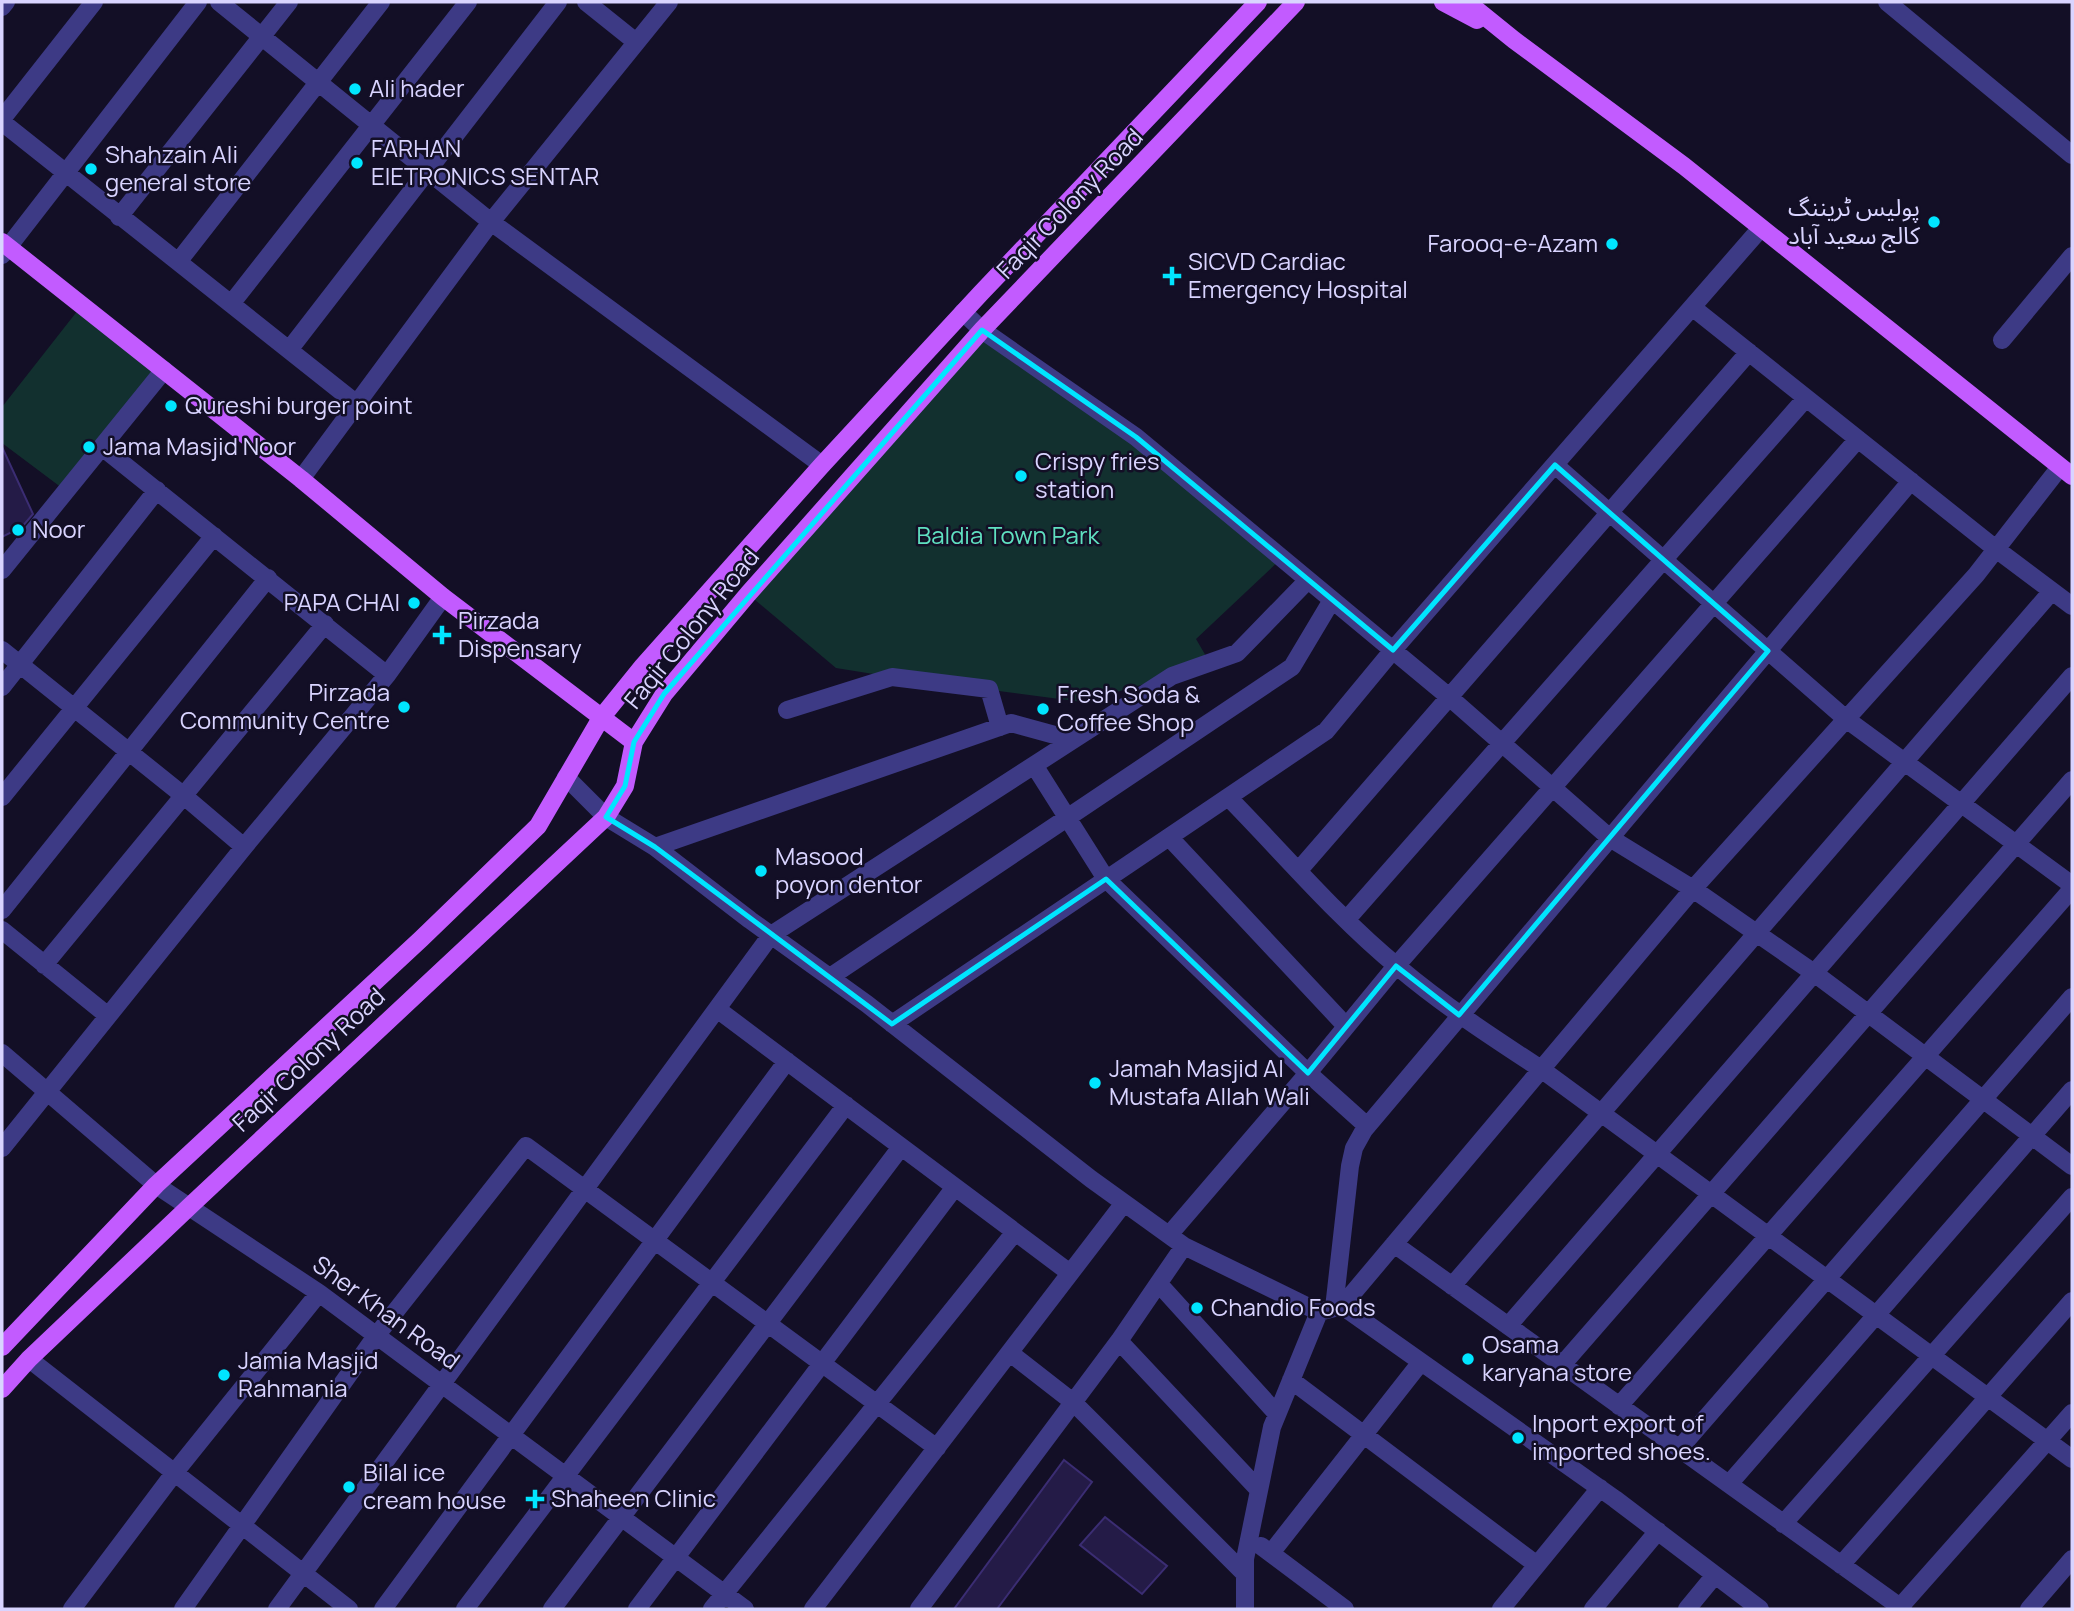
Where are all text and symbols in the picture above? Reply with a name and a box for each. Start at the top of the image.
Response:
place label: Ali hader [369,71,465,104]
marker: Ali hader [347,81,363,97]
street label: Faqir Colony Road [988,120,1149,285]
place label: FARHAN EIETRONICS SENTAR [371,131,599,192]
place label: Shahzain Ali general store [105,137,251,198]
marker: FARHAN EIETRONICS SENTAR [349,155,365,171]
marker: Shahzain Ali general store [83,161,99,177]
place label: پولیس ٹریننگ کالج سعید آباد [1788,190,1921,253]
marker: پولیس ٹریننگ کالج سعید آباد [1926,214,1942,230]
place label: Farooq-e-Azam [1427,226,1598,259]
marker: Farooq-e-Azam [1604,236,1620,252]
place label: SICVD Cardiac Emergency Hospital [1188,244,1408,305]
marker: SICVD Cardiac Emergency Hospital [1162,266,1182,286]
place label: Qureshi burger point [185,388,413,421]
marker: Qureshi burger point [163,398,179,414]
place label: Jama Masjid Noor [103,429,297,462]
marker: Jama Masjid Noor [81,439,97,455]
place label: Crispy fries station [1035,444,1160,505]
marker: Crispy fries station [1013,468,1029,484]
place label: Noor [32,512,86,545]
park label: Baldia Town Park [916,518,1101,551]
marker: Noor [10,522,26,538]
street label: Faqir Colony Road [616,541,766,715]
place label: PAPA CHAI [284,585,400,618]
marker: PAPA CHAI [406,595,422,611]
place label: Pirzada Dispensary [458,603,582,664]
marker: Pirzada Dispensary [432,625,452,645]
place label: Pirzada Community Centre [180,675,390,736]
place label: Fresh Soda & Coffee Shop [1057,677,1201,738]
marker: Pirzada Community Centre [396,699,412,715]
marker: Fresh Soda & Coffee Shop [1035,701,1051,717]
place label: Masood poyon dentor [775,839,923,900]
marker: Masood poyon dentor [753,863,769,879]
street label: Faqir Colony Road [225,979,391,1138]
place label: Jamah Masjid Al Mustafa Allah Wali [1109,1051,1310,1112]
marker: Jamah Masjid Al Mustafa Allah Wali [1087,1075,1103,1091]
street label: Sher Khan Road [307,1247,467,1376]
place label: Chandio Foods [1211,1290,1376,1323]
marker: Chandio Foods [1189,1300,1205,1316]
place label: Osama karyana store [1482,1327,1632,1388]
place label: Jamia Masjid Rahmania [238,1343,379,1404]
marker: Osama karyana store [1460,1351,1476,1367]
marker: Jamia Masjid Rahmania [216,1367,232,1383]
place label: Inport export of imported shoes. [1532,1406,1711,1467]
marker: Inport export of imported shoes. [1510,1430,1526,1446]
place label: Bilal ice cream house [363,1455,506,1516]
marker: Bilal ice cream house [341,1479,357,1495]
place label: Shaheen Clinic [551,1481,716,1514]
marker: Shaheen Clinic [525,1489,545,1509]

